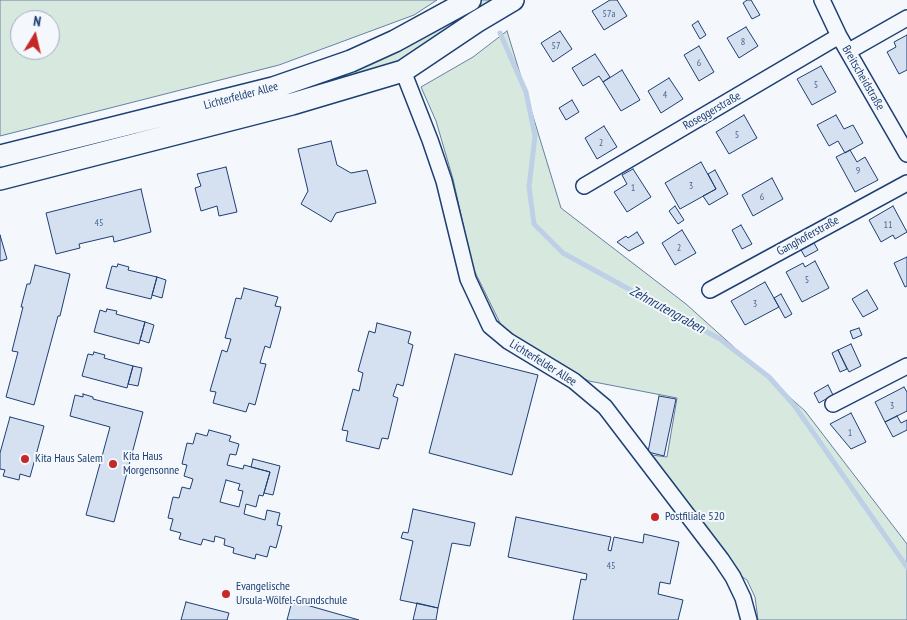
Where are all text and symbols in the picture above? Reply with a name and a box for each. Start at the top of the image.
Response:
house number: 57a [603,8,615,20]
north arrow [10,10,60,60]
text: N [32,12,42,31]
house number: 8 [741,36,745,48]
house number: 57 [552,40,560,52]
street label: Breitscheidstraße [839,43,887,113]
house number: 6 [697,57,701,69]
street label: Lichterfelder Allee [202,79,280,113]
house number: 5 [814,79,818,91]
house number: 4 [663,89,667,101]
street label: Roseggerstraße [681,89,743,133]
house number: 5 [735,129,739,141]
house number: 2 [599,137,603,149]
house number: 9 [856,165,860,177]
house number: 3 [689,180,693,192]
house number: 1 [631,182,635,194]
house number: 6 [760,191,764,203]
street label: Ganghoferstraße [774,213,842,259]
house number: 45 [95,217,103,229]
house number: 11 [884,219,892,231]
house number: 2 [677,242,681,254]
house number: 5 [805,274,809,286]
water label: Zehnrutengraben [627,283,707,337]
house number: 3 [753,298,757,310]
street label: Lichterfelder Allee [507,337,579,389]
house number: 3 [890,400,894,412]
house number: 1 [848,427,852,439]
place label: Kita Haus Morgensonne [123,450,179,478]
place label: Kita Haus Salem [35,452,103,466]
marker: Kita Haus Salem [19,453,31,465]
marker: Kita Haus Morgensonne [107,458,119,470]
place label: Postfiliale 520 [665,510,725,524]
marker: Postfiliale 520 [649,511,661,523]
house number: 45 [607,560,615,572]
place label: Evangelische Ursula-Wölfel-Grundschule [236,580,347,608]
marker: Evangelische Ursula-Wölfel-Grundschule [220,588,232,600]

